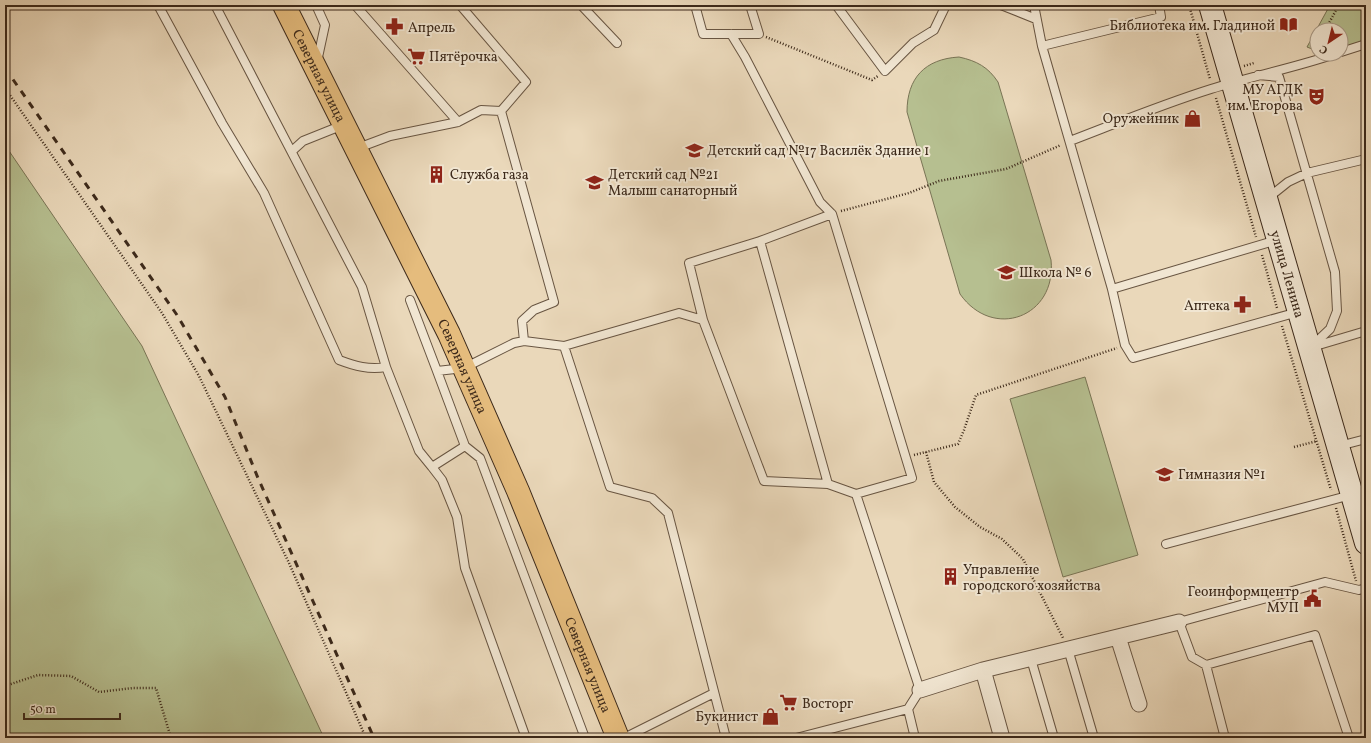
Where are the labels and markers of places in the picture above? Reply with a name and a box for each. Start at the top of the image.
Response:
library icon: Библиотека им. Гладиной [1278,15,1298,35]
pharmacy icon: Апрель [385,17,405,37]
place label: Библиотека им. Гладиной [1109,17,1275,36]
place label: Апрель [408,19,455,38]
supermarket icon: Пятёрочка [406,46,426,66]
place label: Пятёрочка [429,48,498,67]
place label: МУ АГДК им. Егорова [1227,81,1303,116]
theatre icon: МУ АГДК им. Егорова [1306,87,1326,107]
shop icon: Оружейник [1182,108,1202,128]
place label: Оружейник [1103,110,1180,129]
school or university icon: Детский сад №17 Василёк Здание 1 [684,140,704,160]
place label: Детский сад №17 Василёк Здание 1 [707,142,929,161]
building icon: Служба газа [427,164,447,184]
place label: Служба газа [450,166,529,185]
place label: Детский сад №21 Малыш санаторный [608,166,738,201]
school or university icon: Детский сад №21 Малыш санаторный [585,172,605,192]
school or university icon: Школа № 6 [996,262,1016,282]
place label: Школа № 6 [1019,264,1091,283]
pharmacy icon: Аптека [1233,295,1253,315]
place label: Аптека [1184,297,1230,316]
school or university icon: Гимназия №1 [1155,464,1175,484]
place label: Гимназия №1 [1178,466,1265,485]
place label: Управление городского хозяйства [963,561,1101,596]
building icon: Управление городского хозяйства [940,567,960,587]
place label: Геоинформцентр МУП [1188,583,1299,618]
public building icon: Геоинформцентр МУП [1302,589,1322,609]
supermarket icon: Восторг [779,693,799,713]
place label: Восторг [802,695,853,714]
shop icon: Букинист [761,706,781,726]
place label: Букинист [695,708,758,727]

